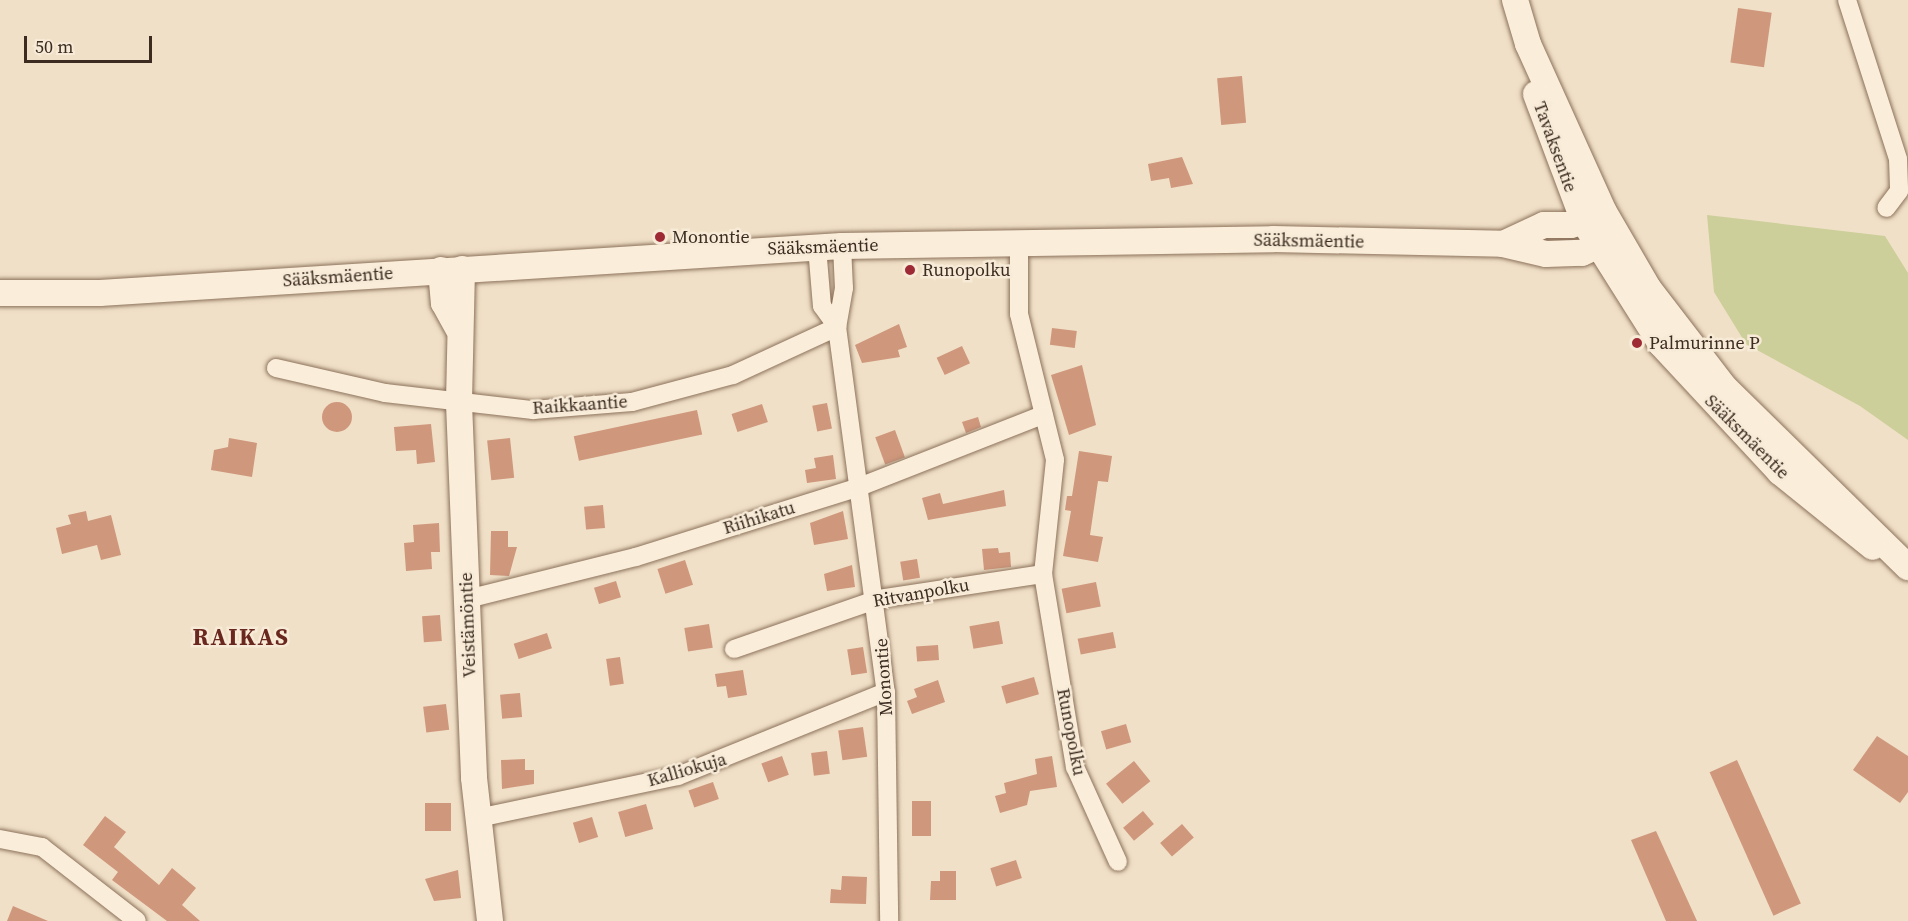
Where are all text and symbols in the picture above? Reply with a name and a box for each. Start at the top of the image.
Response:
scale bar [27,24,154,62]
text: 50 m [35,34,73,59]
street label: Tavaksentie [1529,99,1581,195]
place label: Monontie [672,226,750,248]
street label: Sääksmäentie [1253,229,1365,253]
marker: Monontie [653,230,667,244]
street label: Sääksmäentie [767,234,879,260]
place label: Runopolku [922,259,1011,281]
street label: Sääksmäentie [282,262,394,292]
marker: Runopolku [903,263,917,277]
place label: Palmurinne P [1649,332,1760,354]
marker: Palmurinne P [1630,336,1644,350]
street label: Sääksmäentie [1700,390,1794,484]
street label: Raikkaantie [532,391,628,419]
street label: Riihikatu [720,497,798,539]
street label: Veistämöntie [455,572,481,678]
street label: Ritvanpolku [871,574,971,612]
district label: RAIKAS [192,623,290,651]
street label: Monontie [871,637,897,717]
street label: Runopolku [1052,686,1090,778]
street label: Kalliokuja [645,748,729,792]

